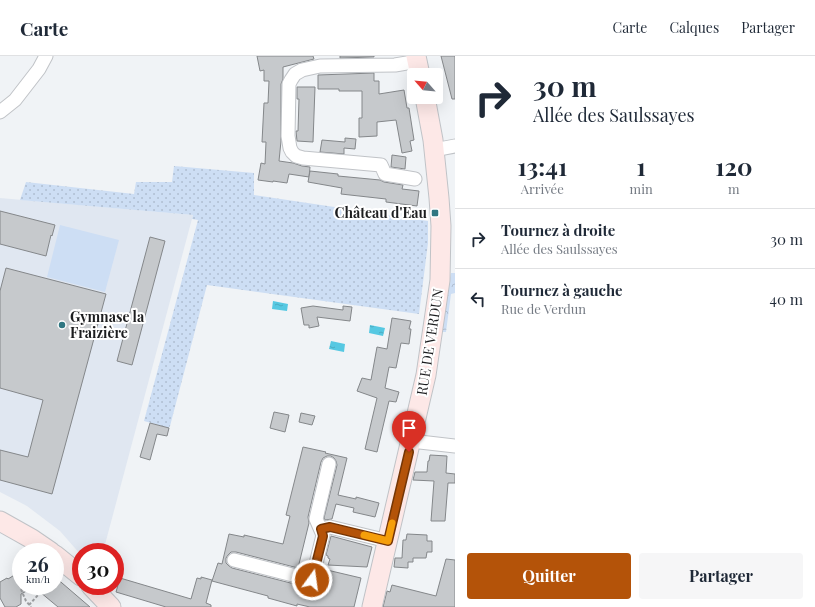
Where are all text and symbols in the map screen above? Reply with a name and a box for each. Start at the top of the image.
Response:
text: Carte [20,15,68,41]
text: Carte [613,18,647,37]
text: Calques [669,18,719,37]
text: Partager [741,18,795,37]
text: 30 m [533,67,597,104]
north arrow [407,68,443,104]
map controls [407,68,443,104]
icon: right [467,72,519,124]
text: Allée des Saulssayes [533,103,695,127]
text: 13:41 [518,150,567,182]
text: 1 [637,150,646,182]
text: 120 [715,150,752,182]
text: Arrivée [521,180,564,197]
text: min [630,180,653,197]
text: m [728,180,740,197]
place label: Château d'Eau [335,203,428,222]
marker: Château d'Eau [430,208,440,218]
text: Tournez à droite [501,220,615,240]
icon: right [467,228,489,250]
text: 30 m [770,229,803,249]
text: Allée des Saulssayes [501,240,618,257]
text: Tournez à gauche [501,280,623,300]
street label: RUE DE VERDUN [412,287,447,397]
icon: left [467,288,489,310]
text: 40 m [770,289,803,309]
text: Rue de Verdun [501,300,586,317]
place label: Gymnase la Fraizière [70,307,145,342]
marker: Gymnase la Fraizière [57,320,67,330]
pin [392,411,426,452]
icon: arrive [398,417,420,439]
speed limit sign: 30 [72,543,124,595]
text: 26 [27,550,49,577]
button: Quitter [467,553,631,599]
button: Partager [639,553,803,599]
position arrow [291,559,333,601]
text: km/h [26,572,50,586]

